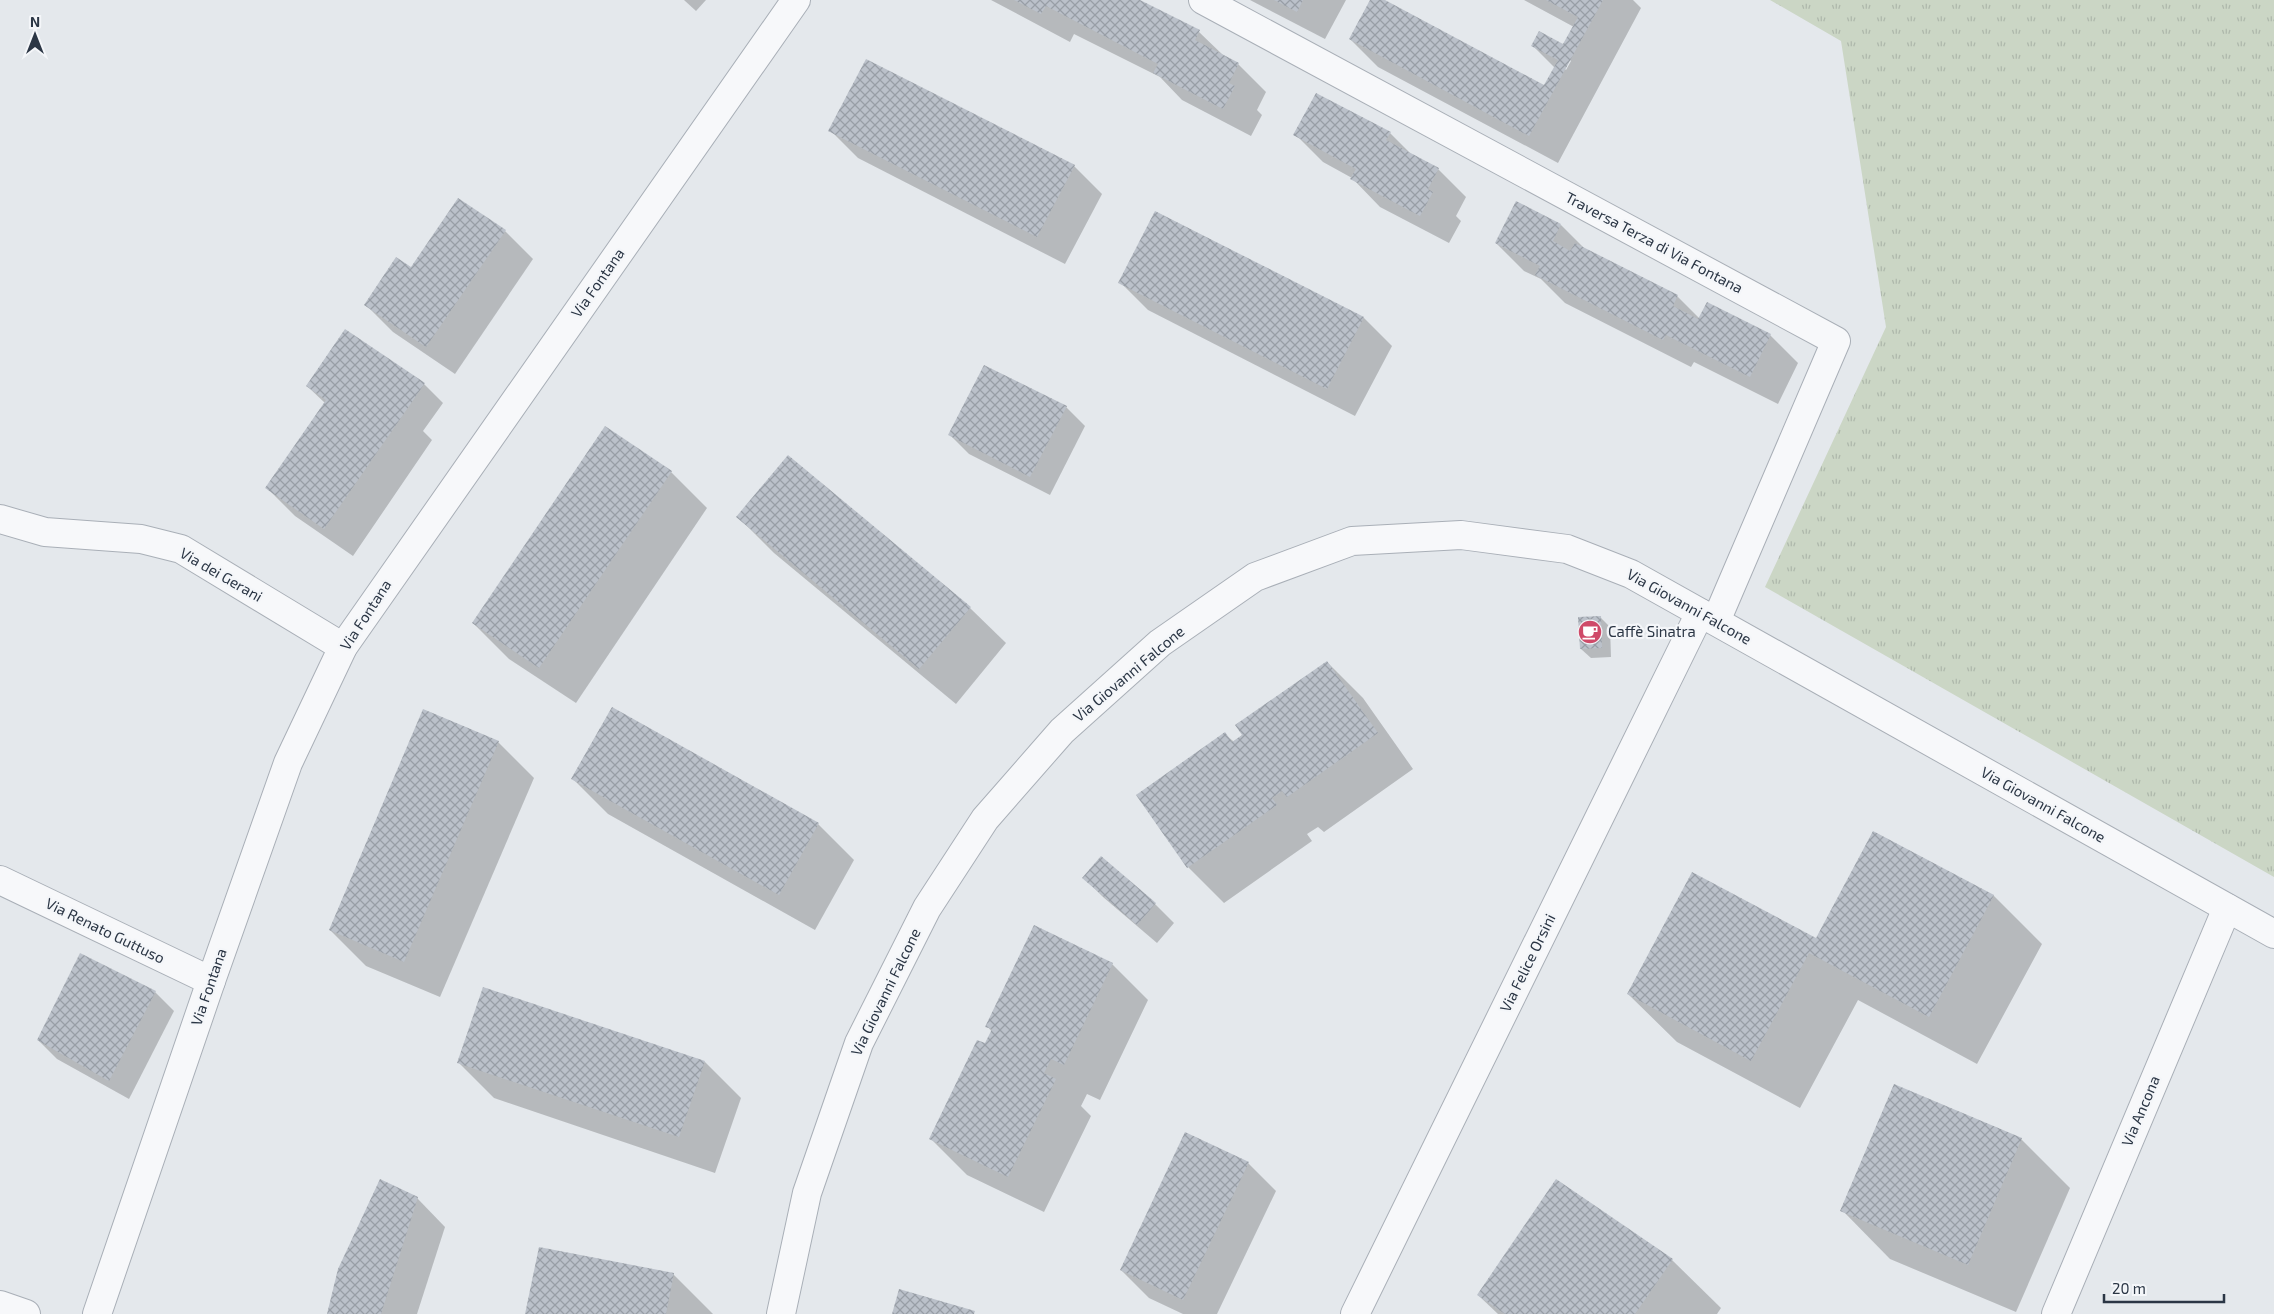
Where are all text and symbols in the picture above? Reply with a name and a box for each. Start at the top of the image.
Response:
north arrow [10,10,60,60]
text: N [30,13,40,30]
street label: Traversa Terza di Via Fontana [1563,188,1746,297]
street label: Via Fontana [567,244,628,321]
street label: Via dei Gerani [177,543,266,605]
street label: Via Giovanni Falcone [1624,564,1755,648]
street label: Via Fontana [336,576,395,653]
cafe icon: Caffè Sinatra [1577,619,1603,645]
street label: Via Giovanni Falcone [1069,621,1188,725]
place label: Caffè Sinatra [1608,622,1696,640]
street label: Via Giovanni Falcone [1978,762,2109,846]
street label: Via Renato Guttuso [43,893,168,967]
street label: Via Felice Orsini [1496,911,1559,1015]
street label: Via Giovanni Falcone [846,925,924,1058]
street label: Via Fontana [186,946,230,1028]
street label: Via Ancona [2117,1073,2163,1149]
scale bar [2104,1272,2224,1304]
text: 20 m [2112,1279,2146,1297]

